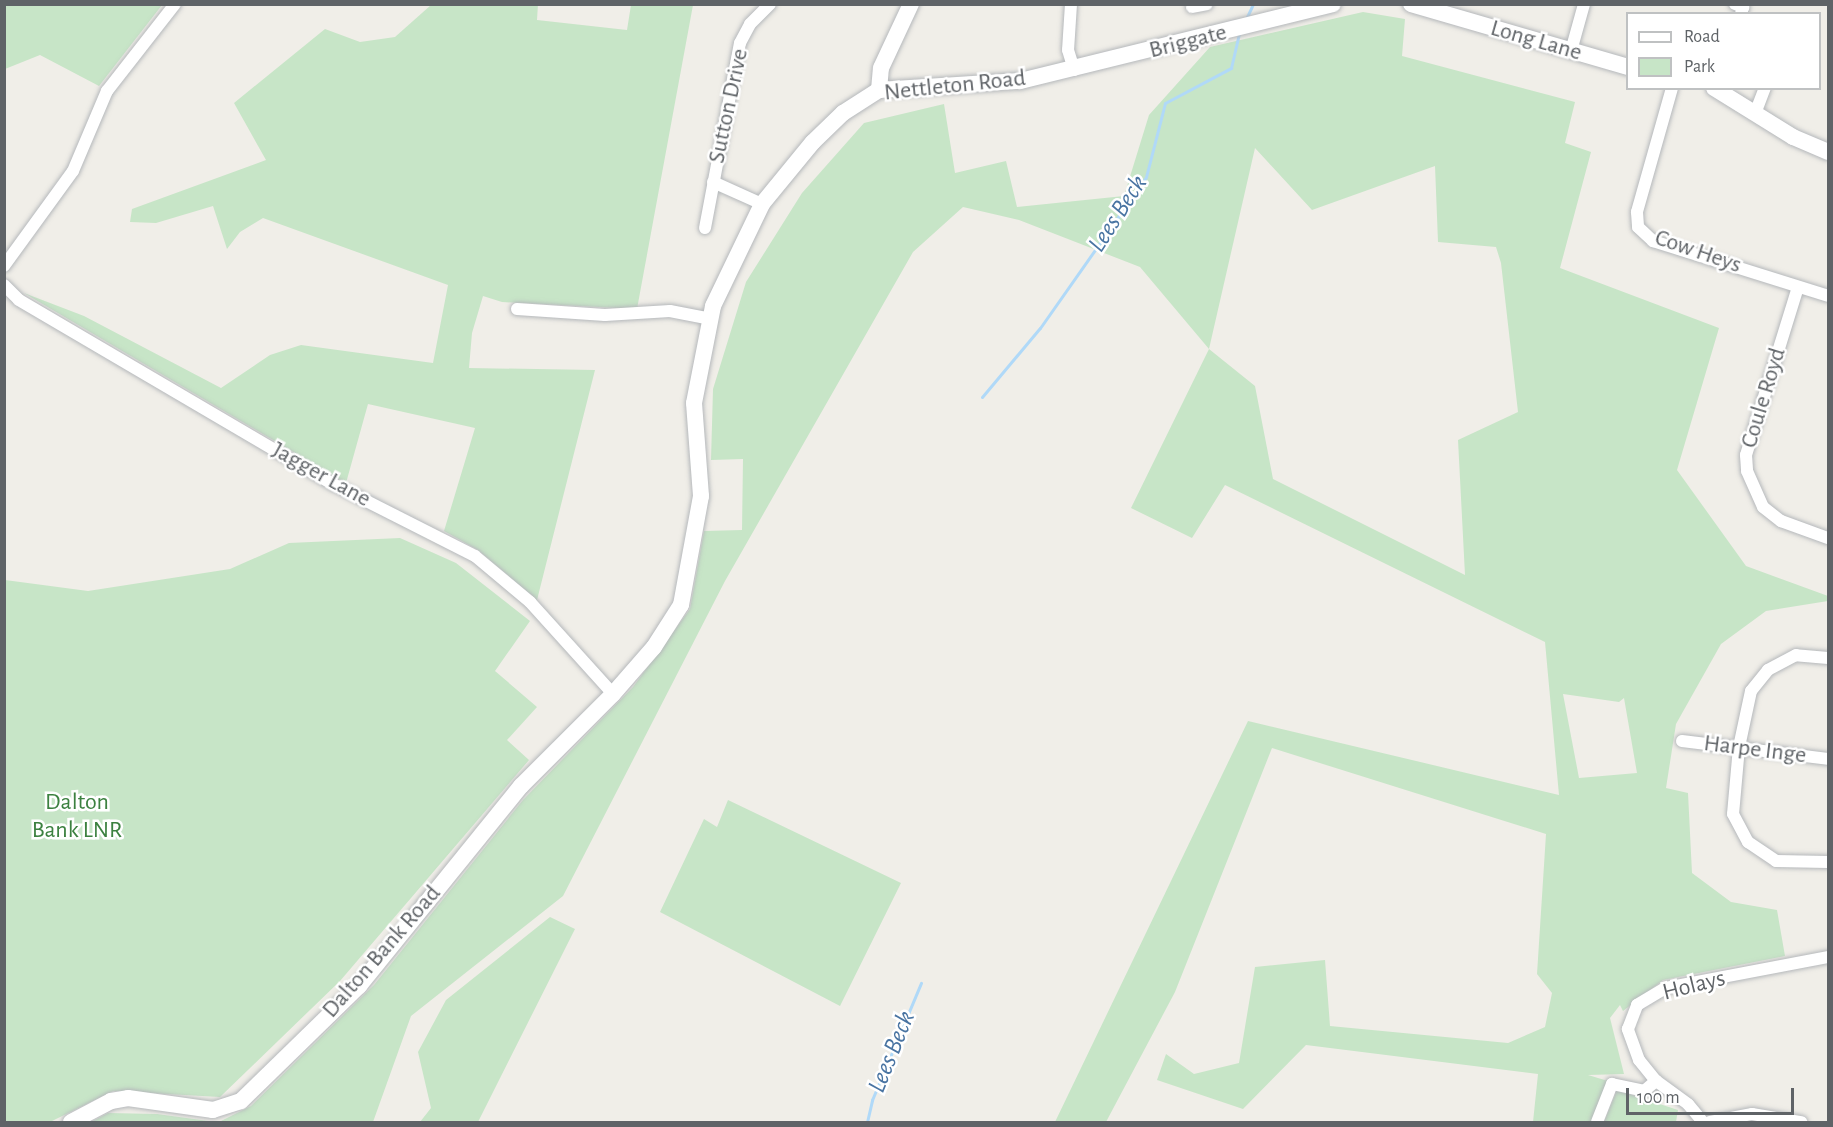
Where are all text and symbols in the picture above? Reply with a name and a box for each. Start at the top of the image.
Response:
legend [1626,12,1821,90]
street label: Long Lane [1487,14,1585,68]
street label: Briggate [1146,19,1230,65]
text: Road [1684,28,1720,46]
street label: Sutton Drive [703,46,755,166]
text: Park [1684,58,1715,76]
street label: Nettleton Road [883,64,1027,108]
water label: Lees Beck [1082,170,1154,258]
street label: Cow Heys [1651,224,1745,280]
street label: Coule Royd [1735,344,1793,452]
street label: Jagger Lane [267,436,375,514]
street label: Harpe Inge [1702,729,1808,771]
park label: Dalton Bank LNR [32,789,122,845]
street label: Dalton Bank Road [317,880,447,1024]
street label: Holays [1660,964,1728,1008]
water label: Lees Beck [862,1007,922,1097]
scale bar [1629,1076,1797,1114]
text: 100 m [1637,1089,1680,1107]

